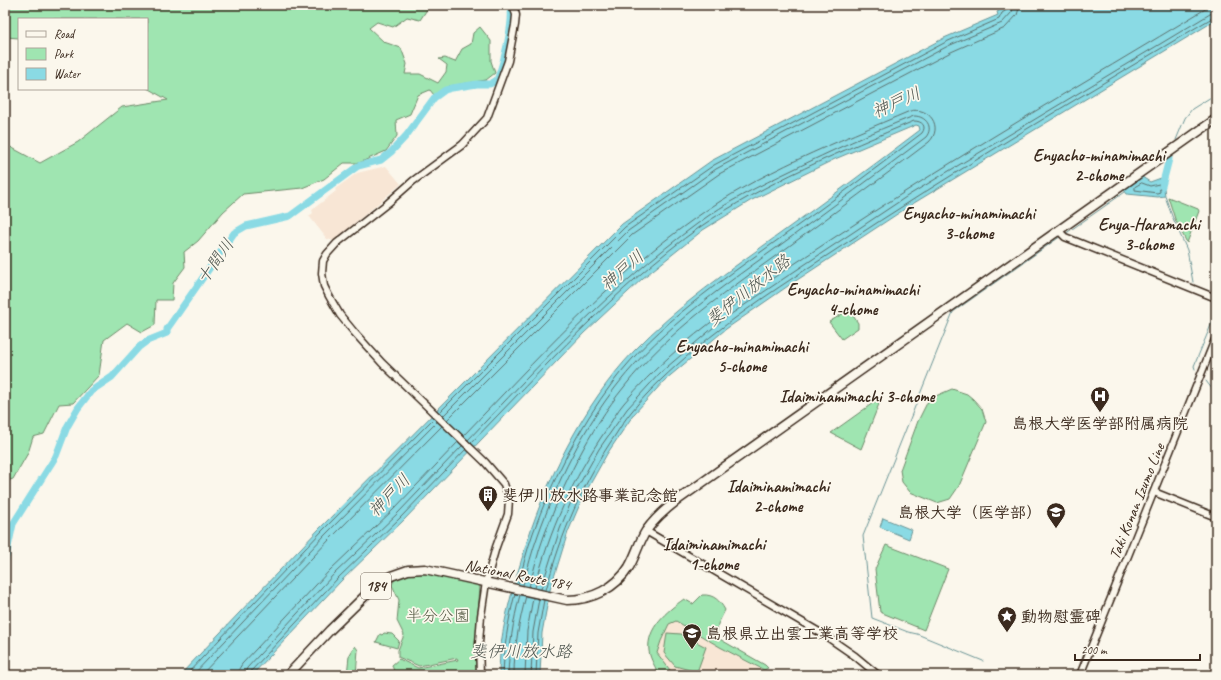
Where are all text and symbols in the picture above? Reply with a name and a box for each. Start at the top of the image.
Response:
legend [18,18,148,90]
text: Road [54,26,76,42]
text: Park [54,46,75,62]
text: Water [54,66,82,82]
water label: 神戸川 [869,82,924,122]
district label: Enyacho-minamimachi 2-chome [1033,145,1168,186]
district label: Enyacho-minamimachi 3-chome [903,203,1038,244]
district label: Enya-Haramachi 3-chome [1098,214,1202,255]
water label: 十間川 [192,234,239,288]
water label: 神戸川 [596,246,648,295]
water label: 斐伊川放水路 [702,250,795,331]
district label: Enyacho-minamimachi 4-chome [787,279,922,320]
district label: Enyacho-minamimachi 5-chome [676,336,811,377]
hospital icon: 島根大学医学部附属病院 [1089,385,1111,413]
district label: Idaiminamimachi 3-chome [780,386,936,407]
place label: 島根大学医学部附属病院 [1012,414,1188,434]
street label: Taki Konan Izumo Line [1105,439,1170,562]
water label: 神戸川 [364,470,415,521]
district label: Idaiminamimachi 2-chome [727,476,832,517]
building icon: 斐伊川放水路事業記念館 [477,484,499,512]
place label: 斐伊川放水路事業記念館 [502,486,678,506]
school or university icon: 島根大学（医学部） [1045,501,1067,529]
place label: 島根大学（医学部） [898,503,1042,523]
district label: Idaiminamimachi 1-chome [663,534,768,575]
street label: National Route 184 [463,555,574,595]
road number: 184 [361,573,391,599]
place icon: 動物慰霊碑 [996,605,1018,633]
park label: 半分公園 [406,606,470,626]
place label: 動物慰霊碑 [1021,607,1101,627]
school or university icon: 島根県立出雲工業高等学校 [681,622,703,650]
place label: 島根県立出雲工業高等学校 [706,624,898,644]
scale bar [1075,636,1200,662]
water label: 斐伊川放水路 [470,641,573,662]
text: 200 m [1081,642,1108,658]

